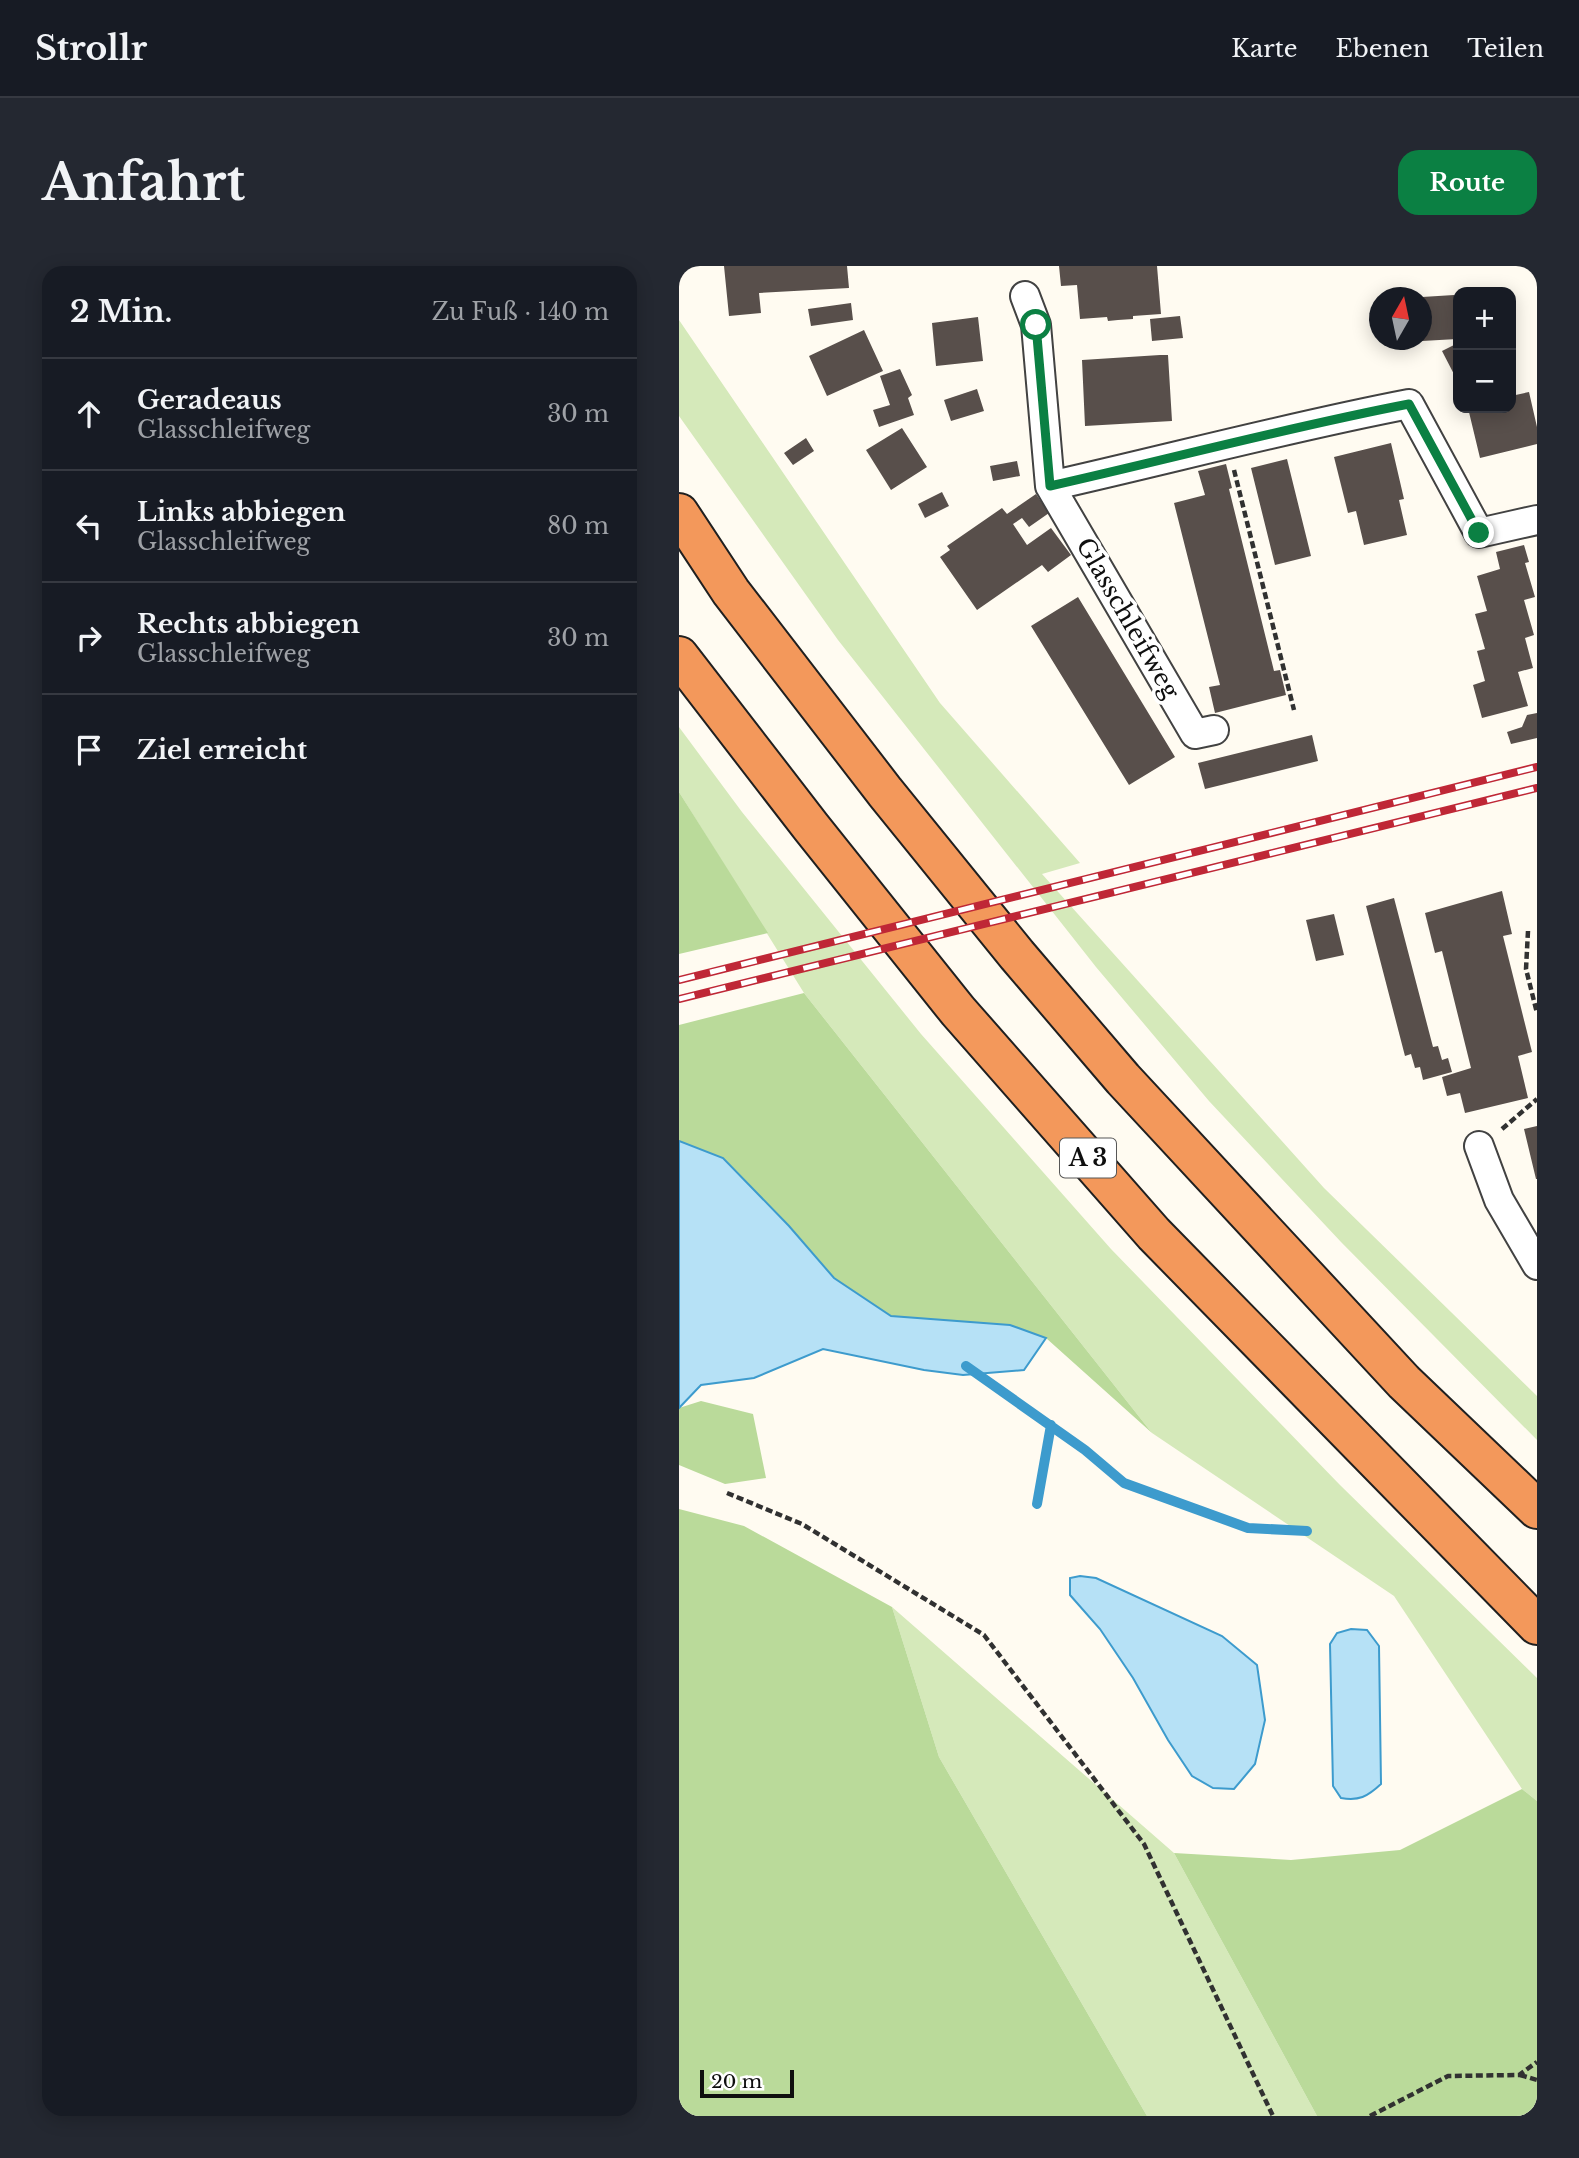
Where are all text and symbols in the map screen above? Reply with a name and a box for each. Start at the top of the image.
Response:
text: Strollr [35,28,147,69]
text: Karte [1231,34,1298,63]
text: Ebenen [1336,34,1429,63]
text: Teilen [1467,34,1544,63]
button: Route [1398,150,1537,215]
text: Anfahrt [42,152,245,213]
north arrow [1369,287,1432,350]
map controls [1453,287,1516,413]
button: + [1453,287,1516,350]
text: 2 Min. [70,293,172,330]
text: Zu Fuß · 140 m [432,298,609,326]
route start [1020,309,1051,340]
button: − [1453,350,1516,413]
text: Geradeaus [137,384,282,416]
icon: ahead [70,395,108,433]
text: 30 m [547,400,609,428]
text: Glasschleifweg [137,416,310,444]
text: Links abbiegen [137,496,346,528]
icon: left [70,507,108,545]
text: 80 m [547,512,609,540]
route end [1463,517,1494,548]
text: Glasschleifweg [137,528,310,556]
street label: Glasschleifweg [1070,532,1186,704]
text: Rechts abbiegen [137,608,360,640]
icon: right [70,619,108,657]
text: 30 m [547,624,609,652]
text: Glasschleifweg [137,640,310,668]
icon: arrive [70,731,108,769]
text: Ziel erreicht [137,734,307,766]
road number: A 3 [1060,1138,1116,1178]
scale bar [700,2067,795,2099]
text: 20 m [711,2070,762,2093]

